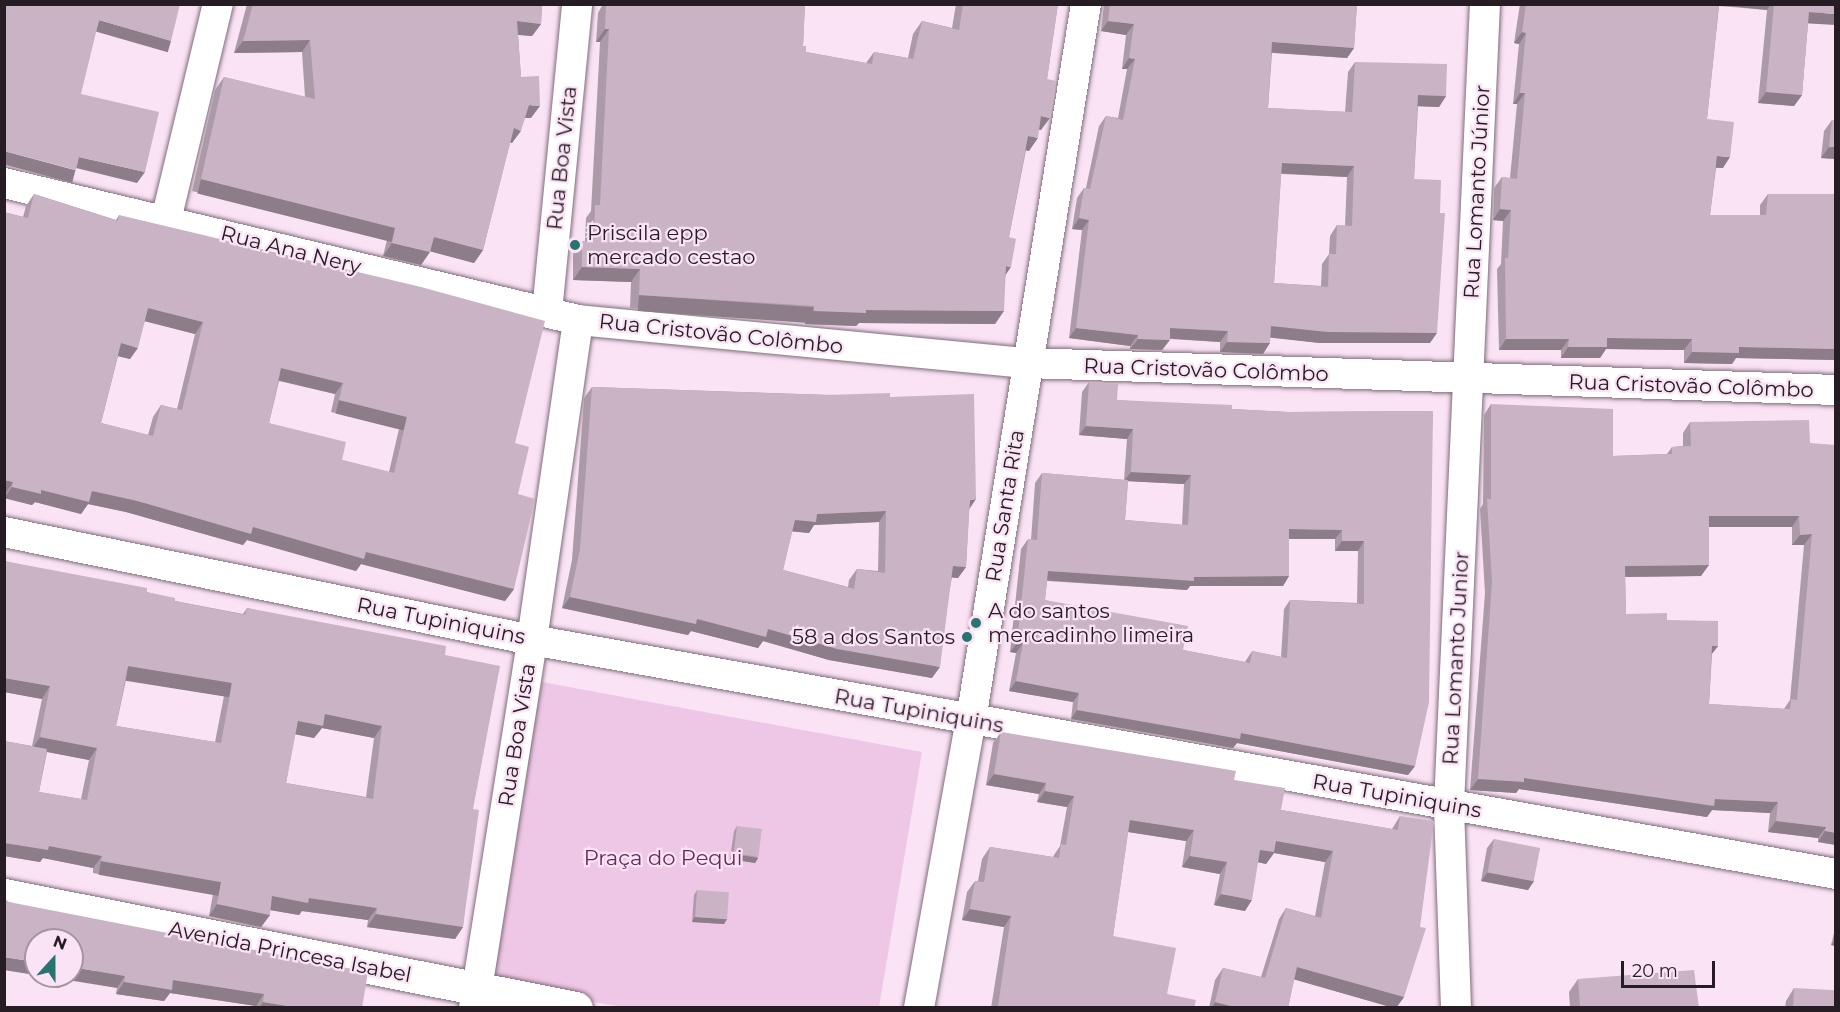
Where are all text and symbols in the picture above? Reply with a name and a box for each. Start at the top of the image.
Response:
street label: Rua Lomanto Júnior [1459,84,1495,300]
street label: Rua Boa Vista [542,85,582,231]
street label: Rua Ana Nery [218,220,364,280]
place label: Priscila epp mercado cestao [587,220,755,270]
marker: Priscila epp mercado cestao [568,238,582,252]
street label: Rua Cristovão Colômbo [598,309,844,359]
street label: Rua Cristovão Colômbo [1083,353,1329,387]
street label: Rua Cristovão Colômbo [1568,369,1814,403]
street label: Rua Santa Rita [981,428,1029,584]
street label: Rua Lomanto Junior [1438,550,1474,766]
street label: Rua Tupiniquins [355,592,527,650]
place label: A do santos mercadinho limeira [988,598,1194,648]
marker: A do santos mercadinho limeira [969,616,983,630]
place label: 58 a dos Santos [792,624,955,650]
marker: 58 a dos Santos [960,630,974,644]
street label: Rua Boa Vista [493,662,541,808]
street label: Rua Tupiniquins [832,684,1006,738]
street label: Rua Tupiniquins [1310,769,1484,823]
park label: Praça do Pequi [584,845,742,871]
street label: Avenida Princesa Isabel [166,916,414,988]
north arrow [24,928,84,988]
text: N [50,931,69,954]
scale bar [1624,949,1718,987]
text: 20 m [1632,960,1678,982]

